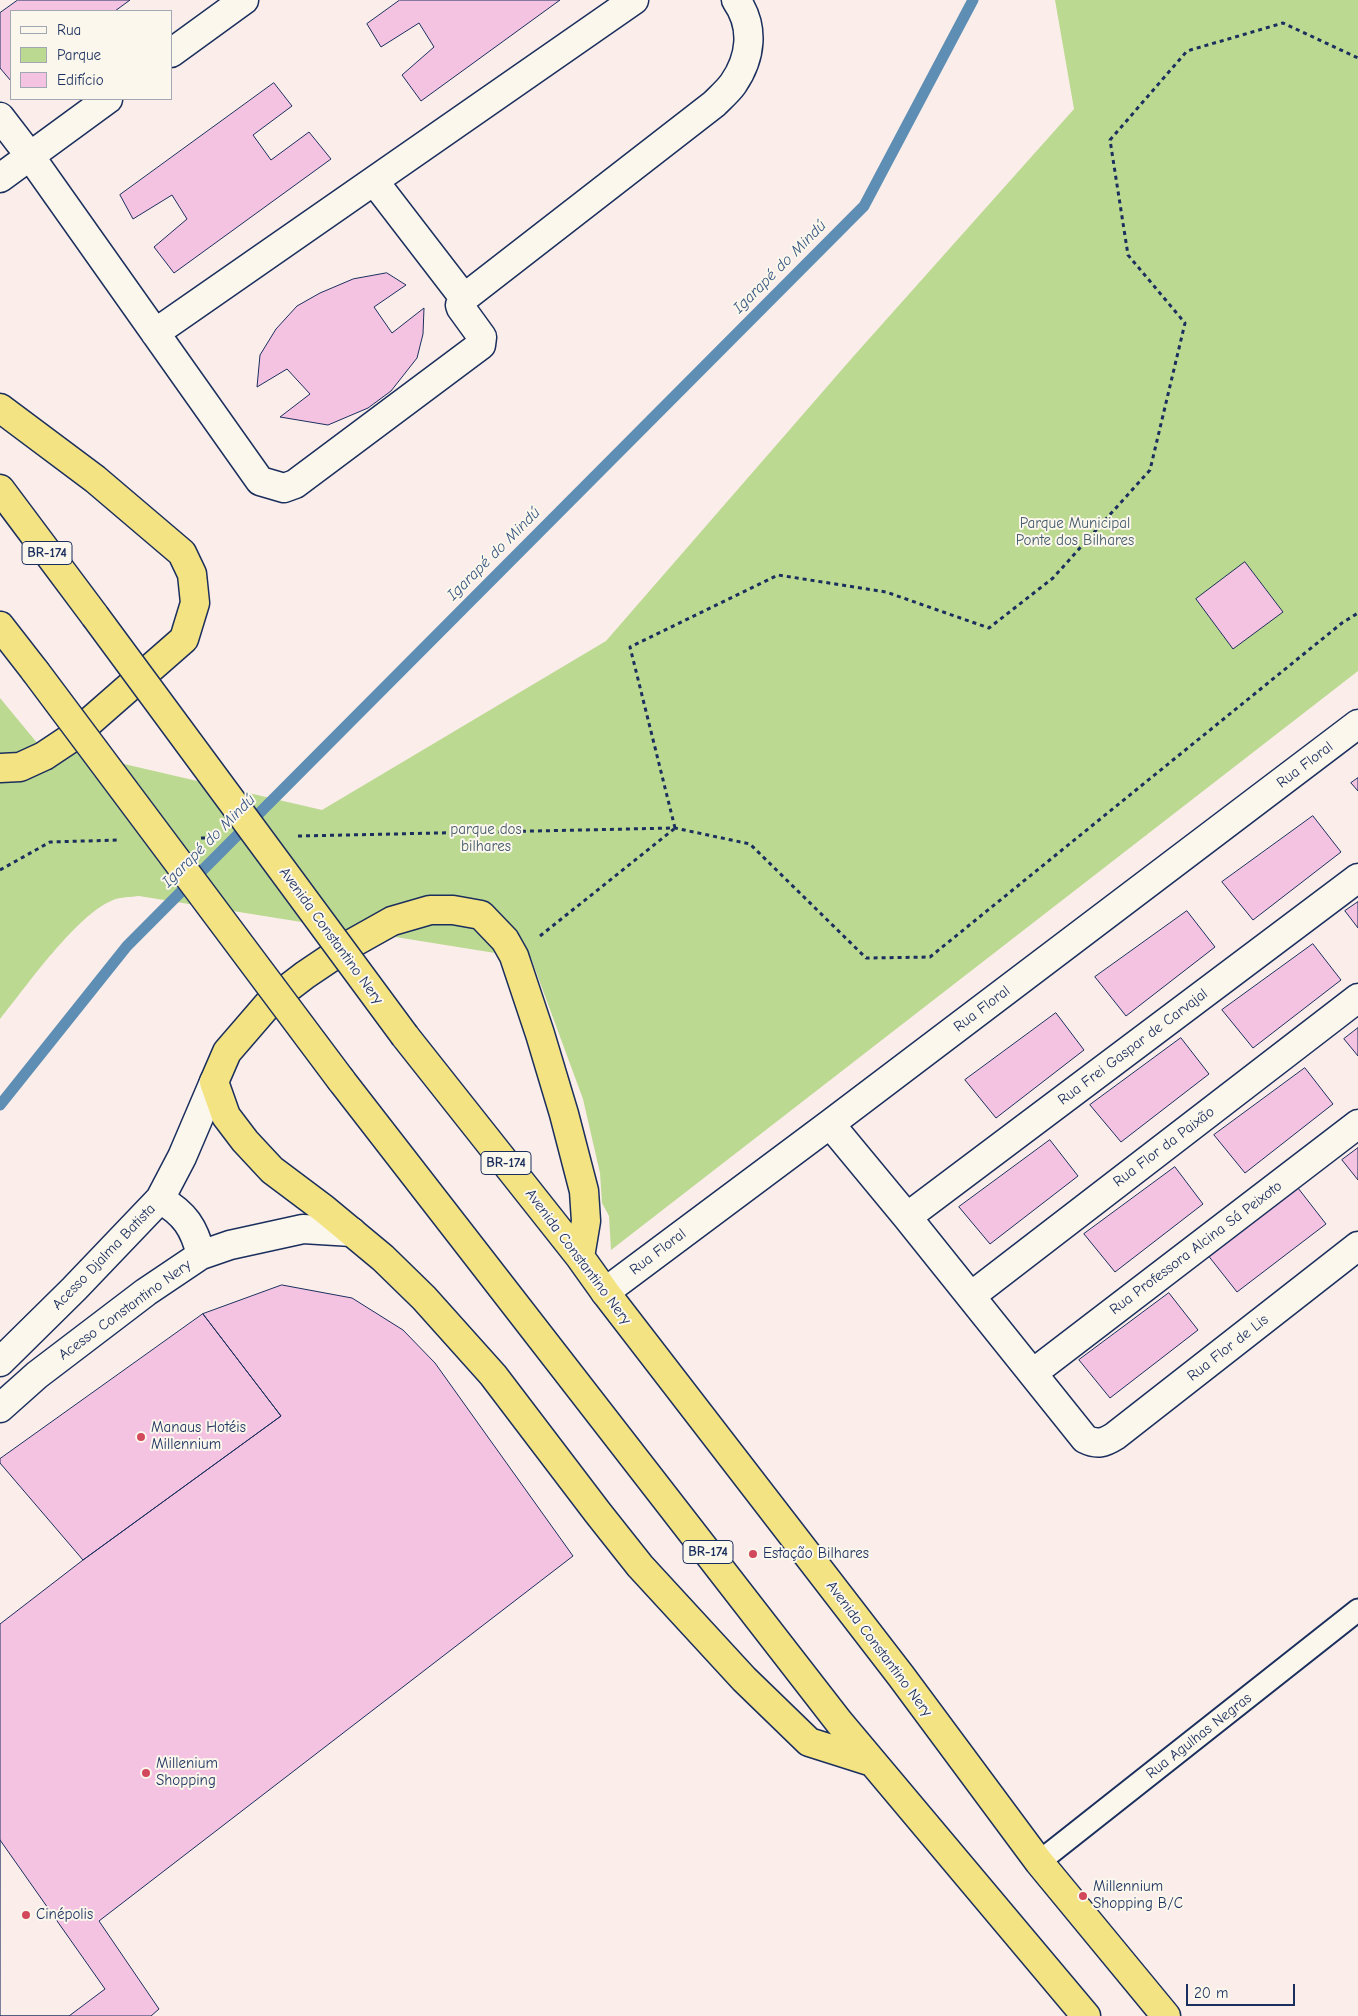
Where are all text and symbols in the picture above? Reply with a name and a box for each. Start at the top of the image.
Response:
legend [10,10,172,100]
text: Rua [57,21,81,39]
text: Parque [57,46,101,64]
text: Edifício [57,71,104,89]
water label: Igarapé do Mindú [729,216,831,318]
water label: Igarapé do Mindú [443,503,545,605]
park label: Parque Municipal Ponte dos Bilhares [1016,515,1134,550]
road number: BR-174 [22,542,72,564]
street label: Rua Floral [1273,738,1337,792]
water label: Igarapé do Mindú [158,790,260,892]
park label: parque dos bilhares [450,821,522,856]
street label: Avenida Constantino Nery [275,864,387,1008]
street label: Rua Floral [950,982,1014,1036]
street label: Rua Frei Gaspar de Carvajal [1055,985,1211,1109]
street label: Rua Flor da Paixão [1110,1103,1218,1191]
road number: BR-174 [481,1152,531,1174]
street label: Rua Professora Alcina Sá Peixoto [1106,1177,1286,1319]
street label: Avenida Constantino Nery [521,1186,635,1328]
street label: Acesso Djalma Batista [49,1200,159,1314]
street label: Rua Floral [626,1225,690,1279]
street label: Acesso Constantino Nery [55,1256,195,1364]
street label: Rua Flor de Lis [1184,1311,1272,1385]
place label: Manaus Hotéis Millennium [151,1419,246,1454]
marker: Manaus Hotéis Millennium [135,1431,147,1443]
road number: BR-174 [683,1540,733,1564]
place label: Estação Bilhares [763,1545,869,1563]
marker: Estação Bilhares [747,1548,759,1560]
street label: Avenida Constantino Nery [822,1578,936,1720]
street label: Rua Agulhas Negras [1143,1689,1255,1783]
place label: Millenium Shopping [156,1755,218,1790]
marker: Millenium Shopping [140,1767,152,1779]
place label: Millennium Shopping B/C [1093,1878,1183,1913]
marker: Millennium Shopping B/C [1077,1890,1089,1902]
place label: Cinépolis [36,1906,93,1924]
marker: Cinépolis [20,1909,32,1921]
scale bar [1188,1974,1297,2006]
text: 20 m [1194,1984,1228,2002]

